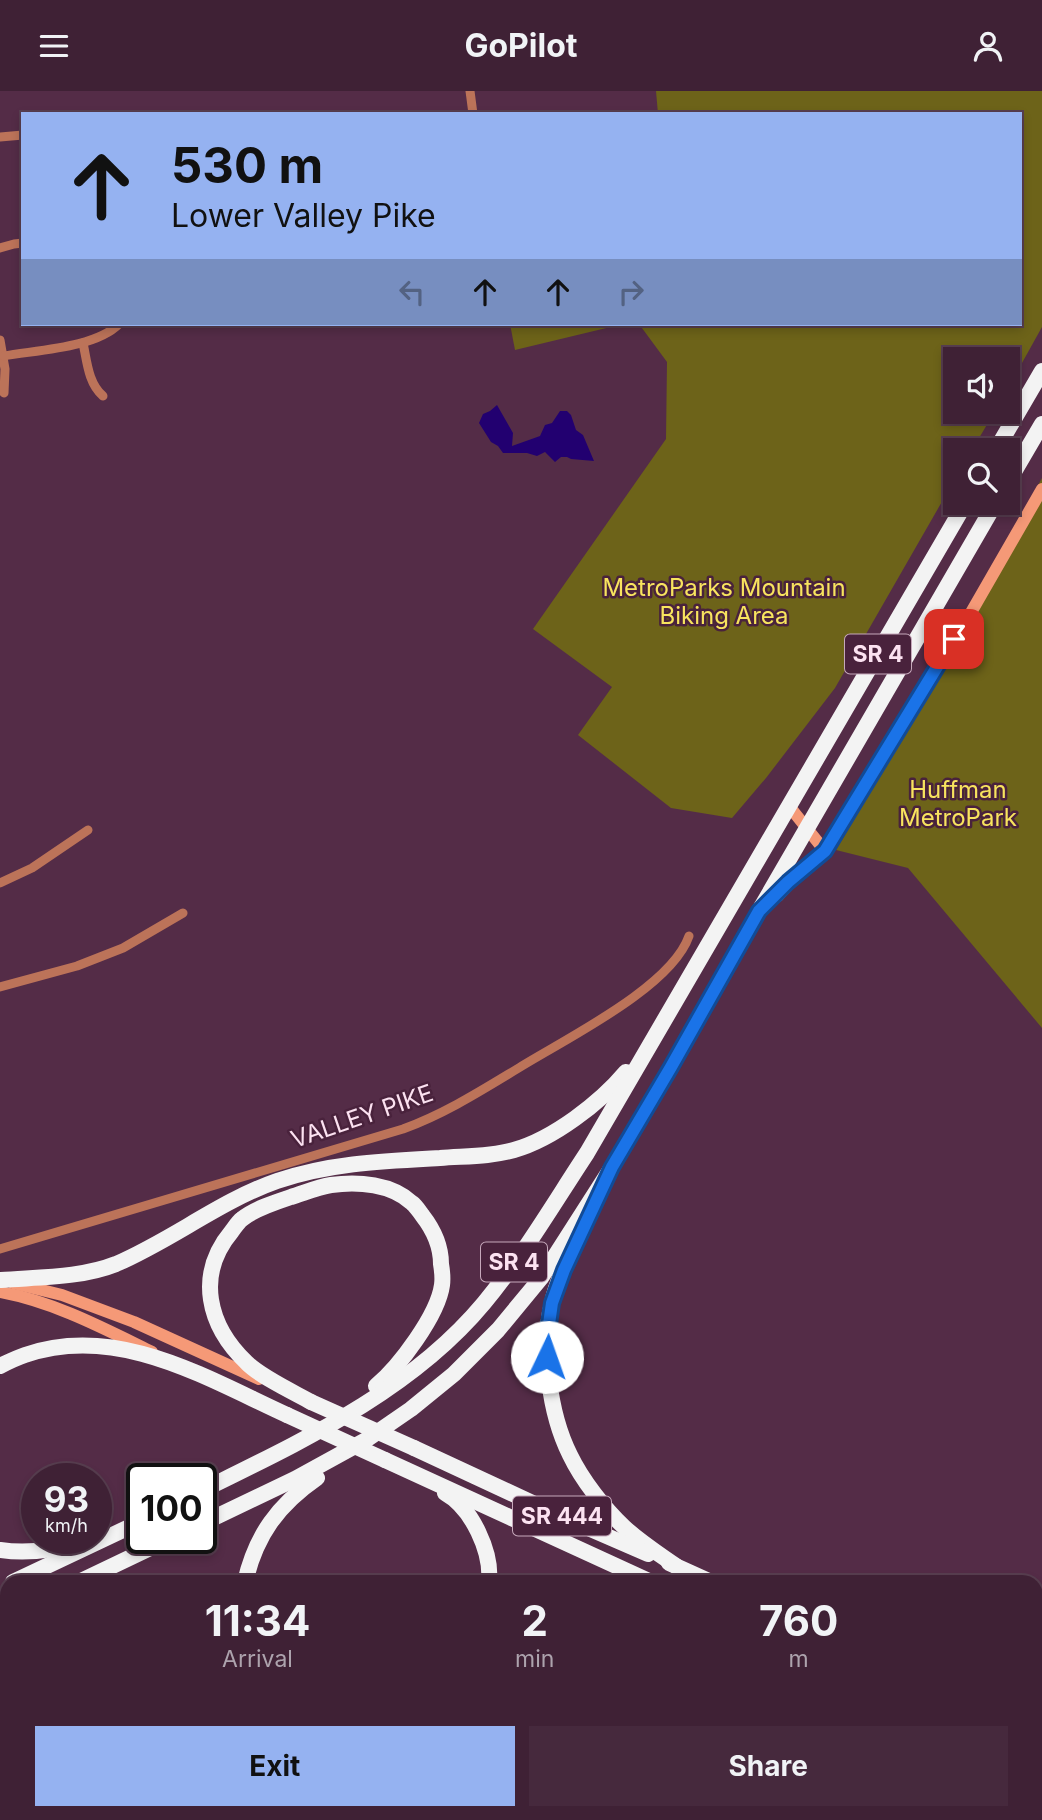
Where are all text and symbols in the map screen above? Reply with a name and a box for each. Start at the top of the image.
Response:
text: GoPilot [464,26,578,65]
icon: menu [35,27,73,65]
icon: person [969,27,1007,65]
text: 530 m [171,136,323,195]
icon: ahead [56,140,147,231]
text: Lower Valley Pike [171,196,436,235]
icon: left [393,273,431,311]
icon: ahead [466,273,504,311]
icon: ahead [539,273,577,311]
icon: right [612,273,650,311]
map controls [943,347,1020,515]
button: sound [943,347,1020,424]
button: search [943,438,1020,515]
park label: MetroParks Mountain Biking Area [602,573,846,630]
pin [924,609,984,669]
icon: arrive [935,620,973,658]
road number: SR 4 [845,635,911,673]
park label: Huffman MetroPark [899,775,1017,832]
street label: VALLEY PIKE [287,1078,437,1154]
road number: SR 4 [481,1243,547,1281]
position arrow [510,1320,584,1394]
speed limit sign: 100 [126,1463,217,1554]
text: 93 [44,1478,89,1520]
road number: SR 444 [513,1497,611,1535]
text: km/h [45,1515,88,1536]
text: 11:34 [205,1595,310,1646]
text: 2 [521,1595,548,1646]
text: 760 [759,1595,838,1646]
text: Arrival [222,1645,293,1673]
text: min [515,1645,554,1673]
text: m [789,1645,809,1673]
button: Exit [35,1726,515,1806]
button: Share [529,1726,1008,1806]

